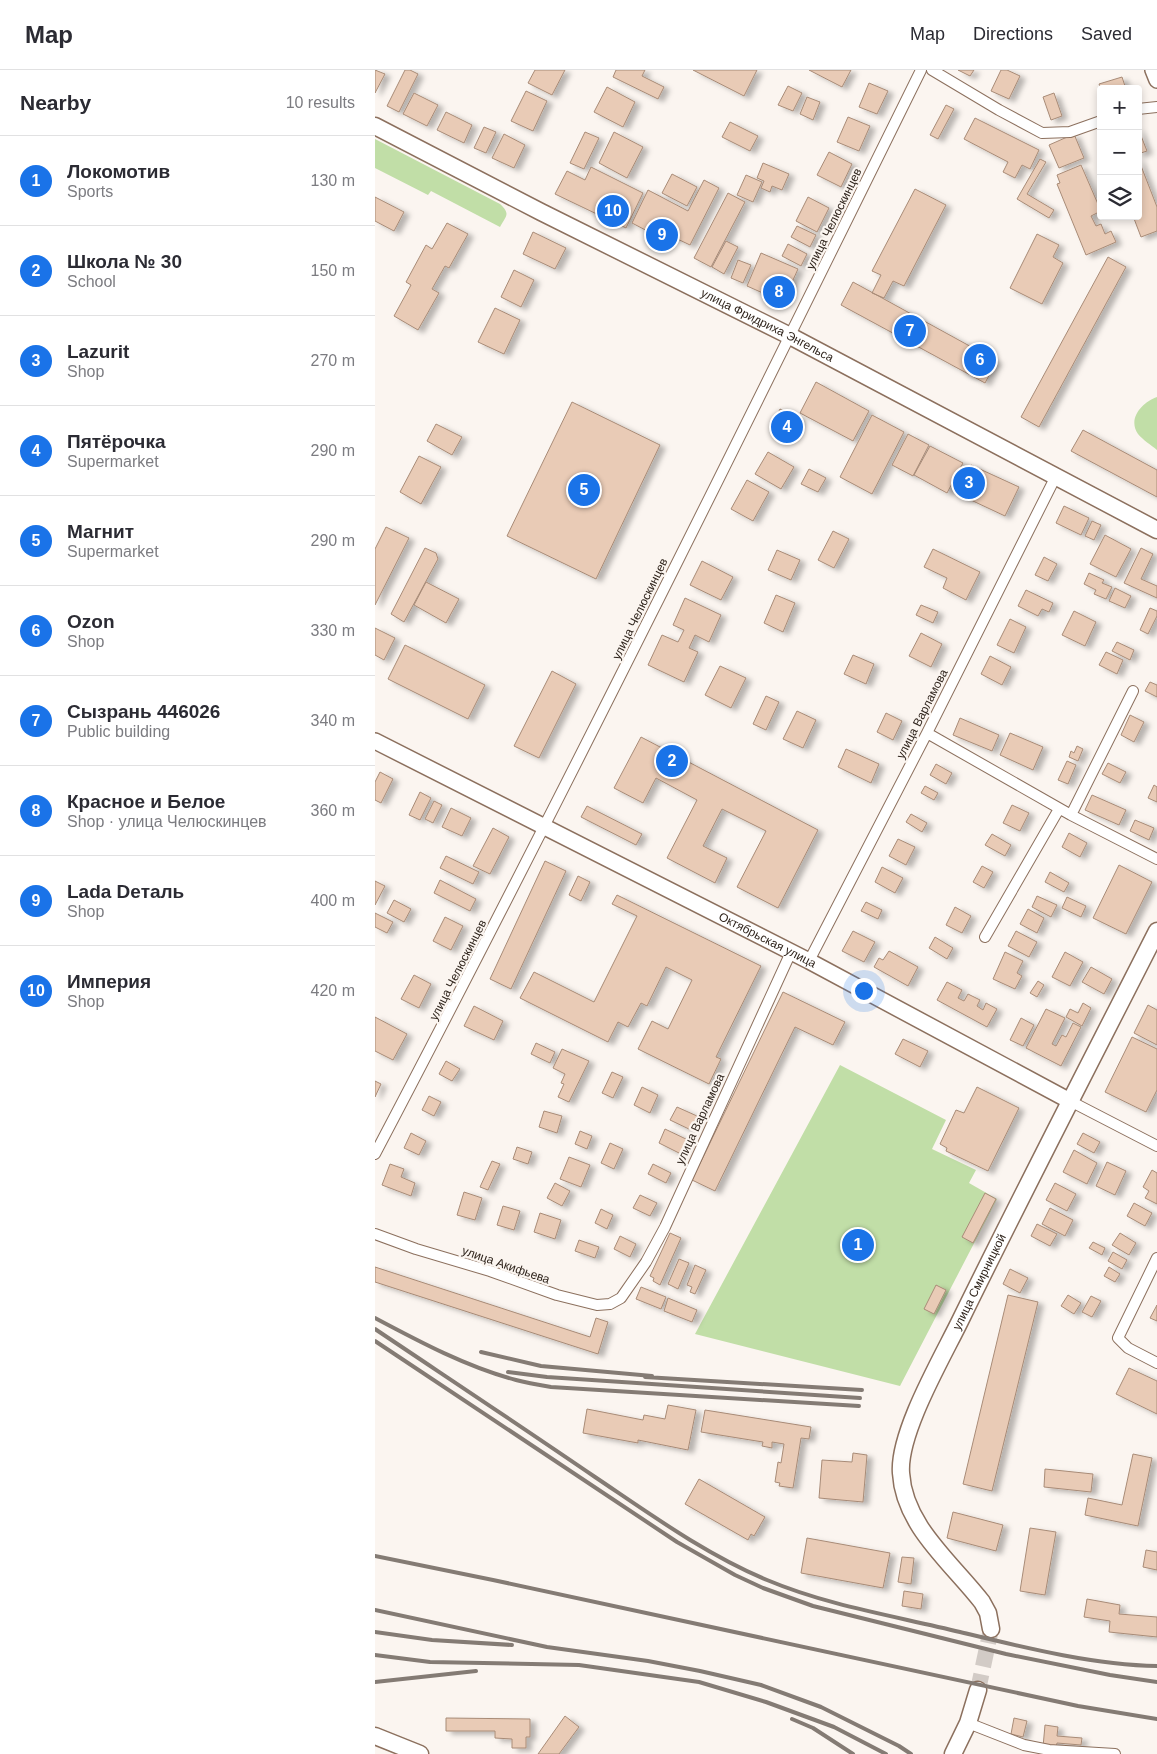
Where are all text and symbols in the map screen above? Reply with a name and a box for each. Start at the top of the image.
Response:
text: Map [25,21,73,48]
text: Map [910,24,945,44]
text: Directions [973,24,1053,44]
text: Saved [1081,24,1132,44]
map controls [1097,85,1142,220]
button: + [1097,85,1142,130]
text: Nearby [20,91,91,114]
text: 10 results [286,94,355,111]
button: − [1097,130,1142,175]
text: Локомотив [67,161,170,182]
street label: улица Челюскинцев [803,166,865,272]
text: 1 [32,172,40,189]
text: 130 m [311,172,355,189]
button: layers [1097,175,1142,220]
text: Sports [67,183,113,200]
pin: 10 [597,192,629,230]
pin: 9 [646,216,678,254]
text: Школа № 30 [67,251,182,272]
text: 2 [32,262,40,279]
text: 150 m [311,262,355,279]
text: School [67,273,116,290]
pin: 8 [763,273,795,311]
street label: улица Фридриха Энгельса [699,286,836,365]
pin: 7 [894,312,926,350]
text: Lazurit [67,341,129,362]
pin: 6 [964,341,996,379]
text: 3 [32,352,40,369]
text: 270 m [311,352,355,369]
text: Shop [67,363,104,380]
pin: 4 [771,408,803,446]
text: Пятёрочка [67,431,165,452]
text: 4 [32,442,40,459]
text: 290 m [311,442,355,459]
text: Supermarket [67,453,159,470]
pin: 3 [953,464,985,502]
pin: 5 [568,471,600,509]
text: Магнит [67,521,134,542]
text: 5 [32,532,40,549]
text: 290 m [311,532,355,549]
text: Supermarket [67,543,159,560]
street label: улица Челюскинцев [609,556,671,662]
text: Ozon [67,611,115,632]
text: 6 [32,622,40,639]
text: 330 m [311,622,355,639]
text: Shop [67,633,104,650]
street label: улица Варламова [893,667,951,761]
text: Сызрань 446026 [67,701,220,722]
text: 7 [32,712,40,729]
text: 340 m [311,712,355,729]
text: Public building [67,723,170,740]
pin: 2 [656,742,688,780]
text: Красное и Белое [67,791,225,812]
text: 8 [32,802,40,819]
text: 360 m [311,802,355,819]
text: Shop · улица Челюскинцев [67,813,267,830]
text: Lada Dеталь [67,881,184,902]
text: 9 [32,892,40,909]
text: 400 m [311,892,355,909]
text: Shop [67,903,104,920]
street label: Октябрьская улица [716,909,819,971]
street label: улица Челюскинцев [427,917,489,1023]
text: Империя [67,971,151,992]
your location [851,978,877,1004]
text: 10 [27,982,45,999]
text: 420 m [311,982,355,999]
text: Shop [67,993,104,1010]
street label: улица Варламова [673,1071,727,1167]
pin: 1 [842,1226,874,1264]
street label: улица Смирницкой [950,1231,1009,1332]
street label: улица Акифьева [460,1243,552,1287]

